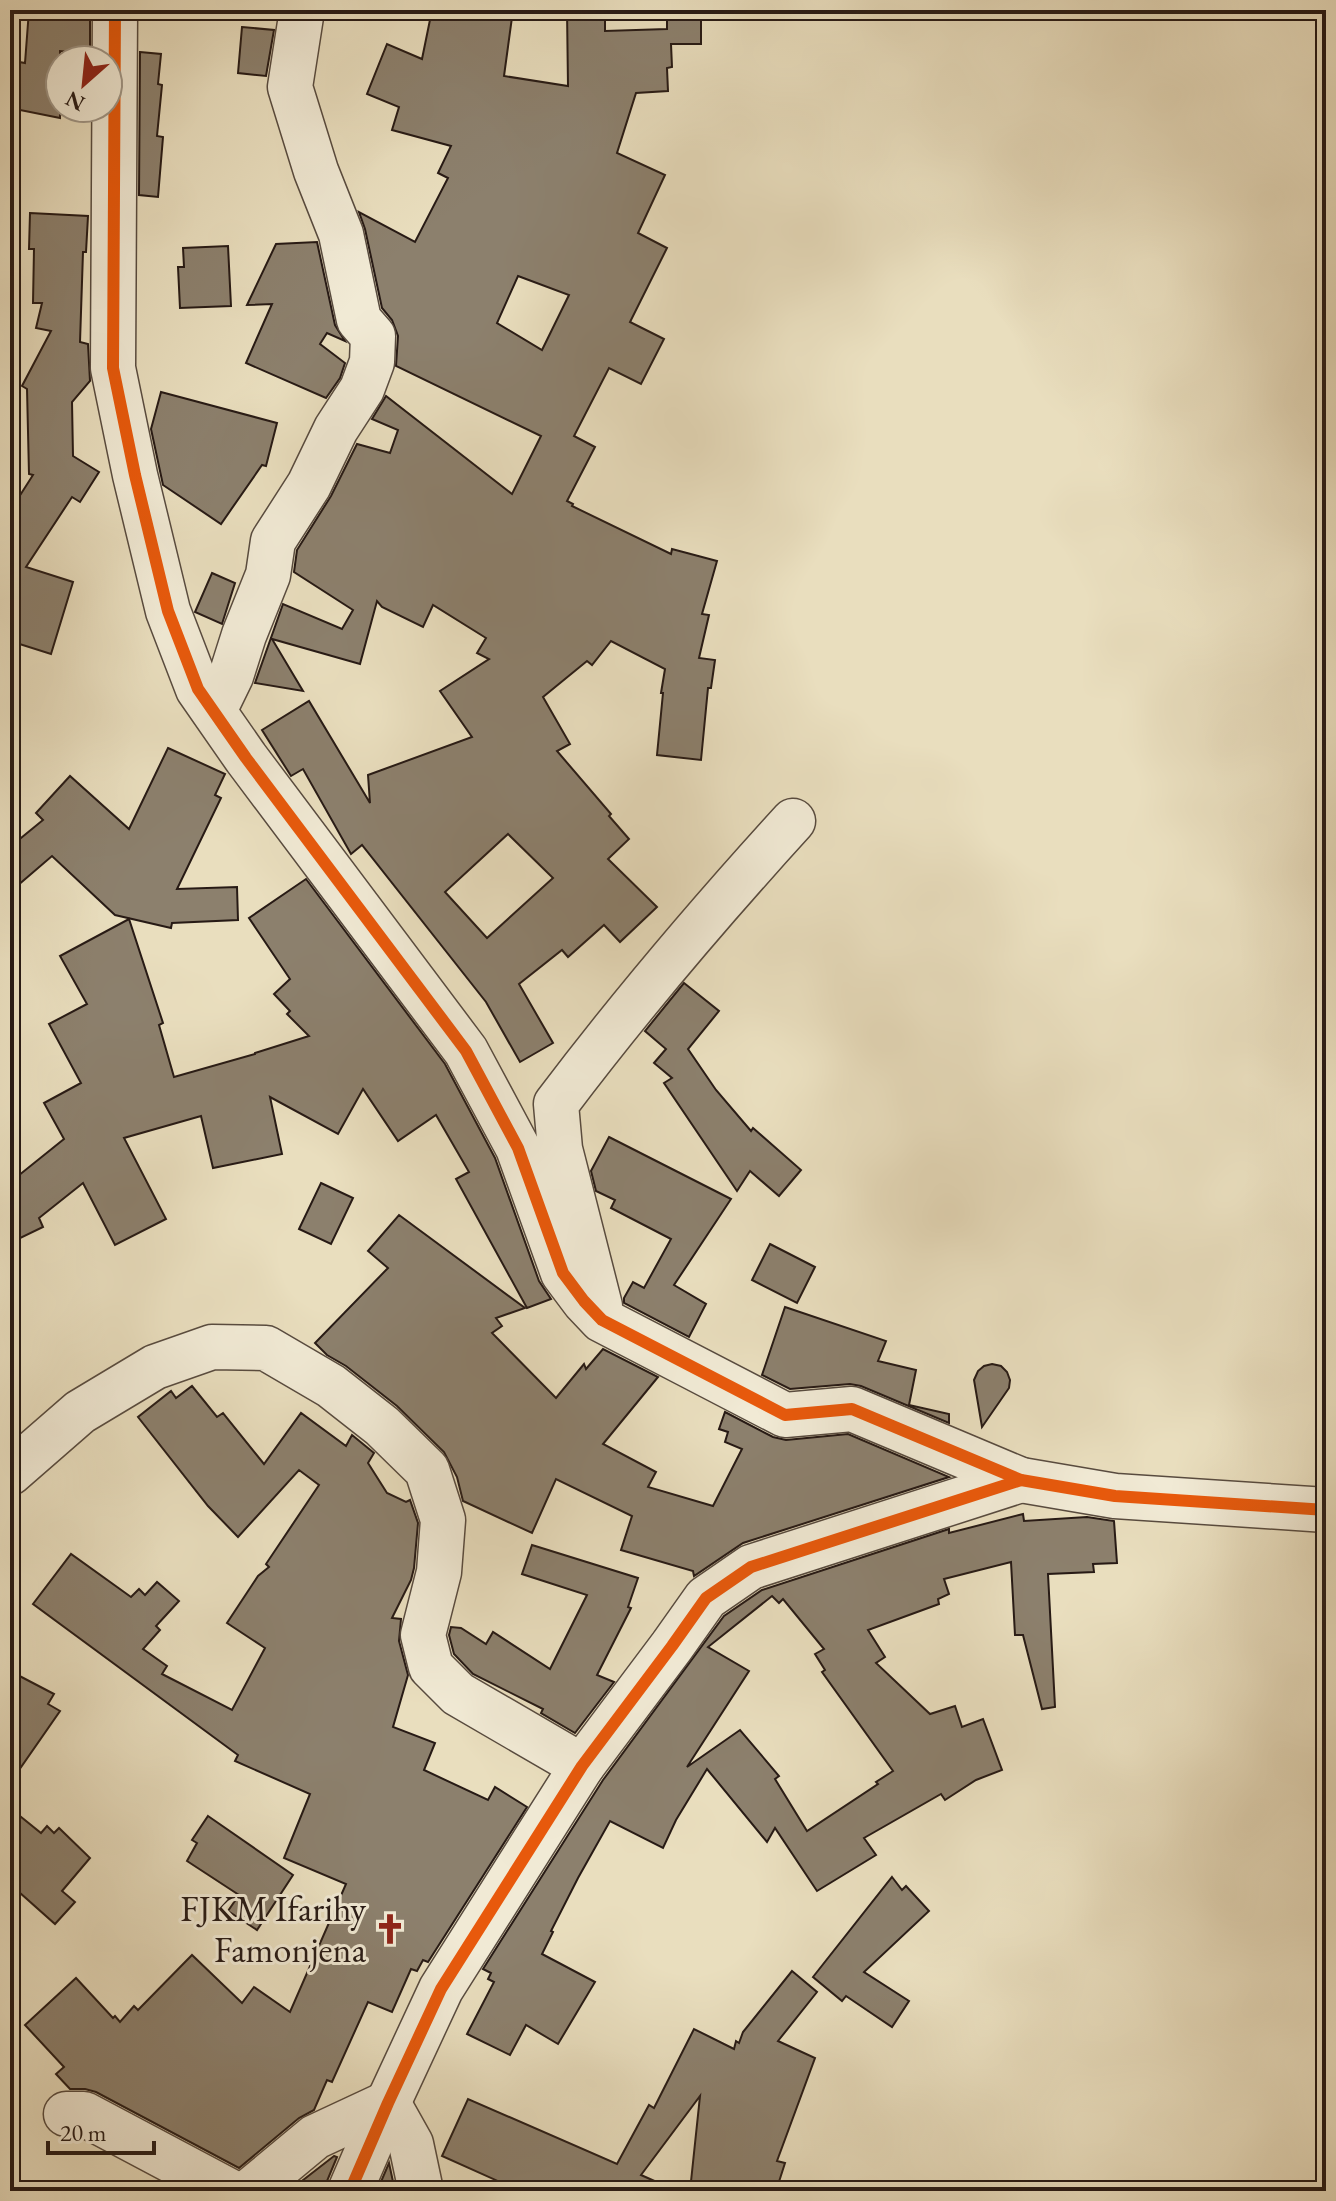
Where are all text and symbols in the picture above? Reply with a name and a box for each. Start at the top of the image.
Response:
north arrow [44,44,124,124]
text: N [60,84,90,118]
place label: FJKM Ifarihy Famonjena [180,1885,367,1973]
church icon: FJKM Ifarihy Famonjena [373,1912,407,1946]
scale bar [48,2105,154,2155]
text: 20 m [60,2117,107,2148]

